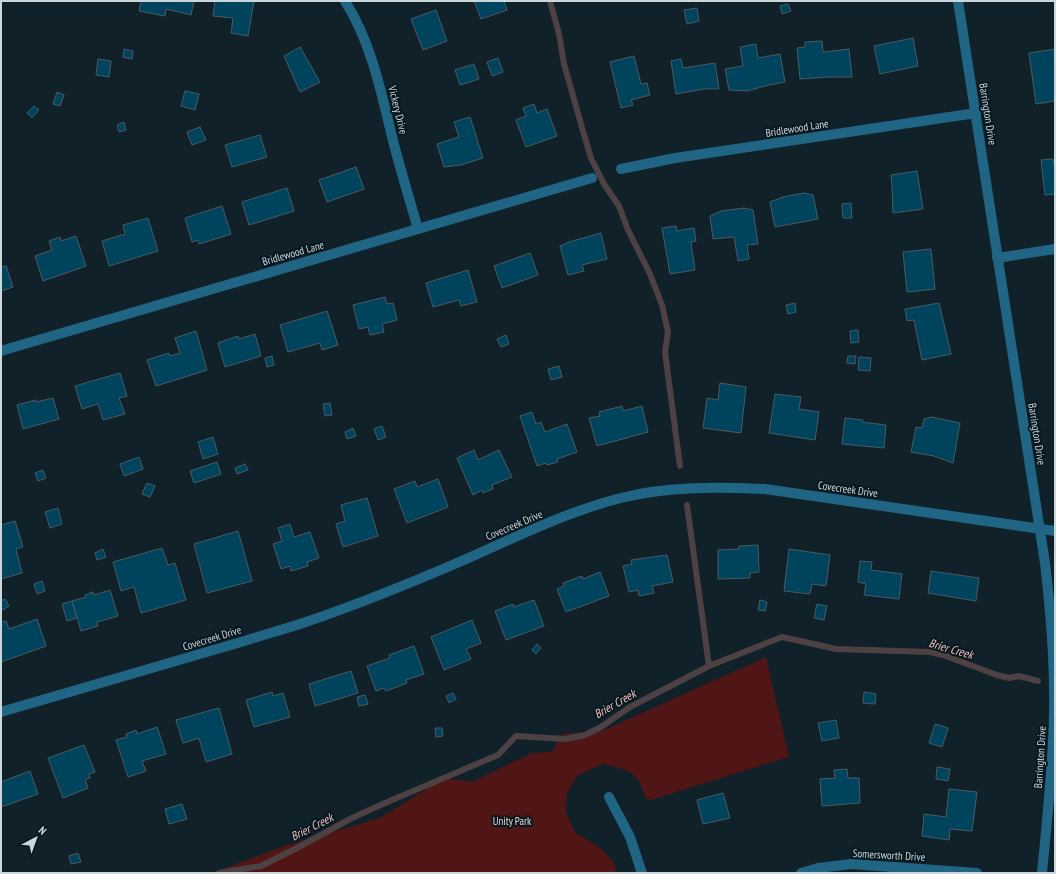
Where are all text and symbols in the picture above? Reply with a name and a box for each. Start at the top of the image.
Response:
street label: Barrington Drive [976,82,1000,146]
street label: Vickery Drive [385,83,411,136]
street label: Bridlewood Lane [765,116,830,140]
street label: Bridlewood Lane [261,237,326,268]
street label: Barrington Drive [1025,402,1049,466]
street label: Covecreek Drive [817,478,879,500]
street label: Covecreek Drive [483,507,545,543]
street label: Covecreek Drive [181,622,243,654]
water label: Brier Creek [927,635,976,662]
water label: Brier Creek [591,685,639,721]
street label: Barrington Drive [1031,725,1049,789]
water label: Brier Creek [288,809,337,844]
park label: Unity Park [493,814,532,828]
north arrow [16,818,56,858]
text: N [36,823,49,838]
street label: Somersworth Drive [852,846,926,864]

